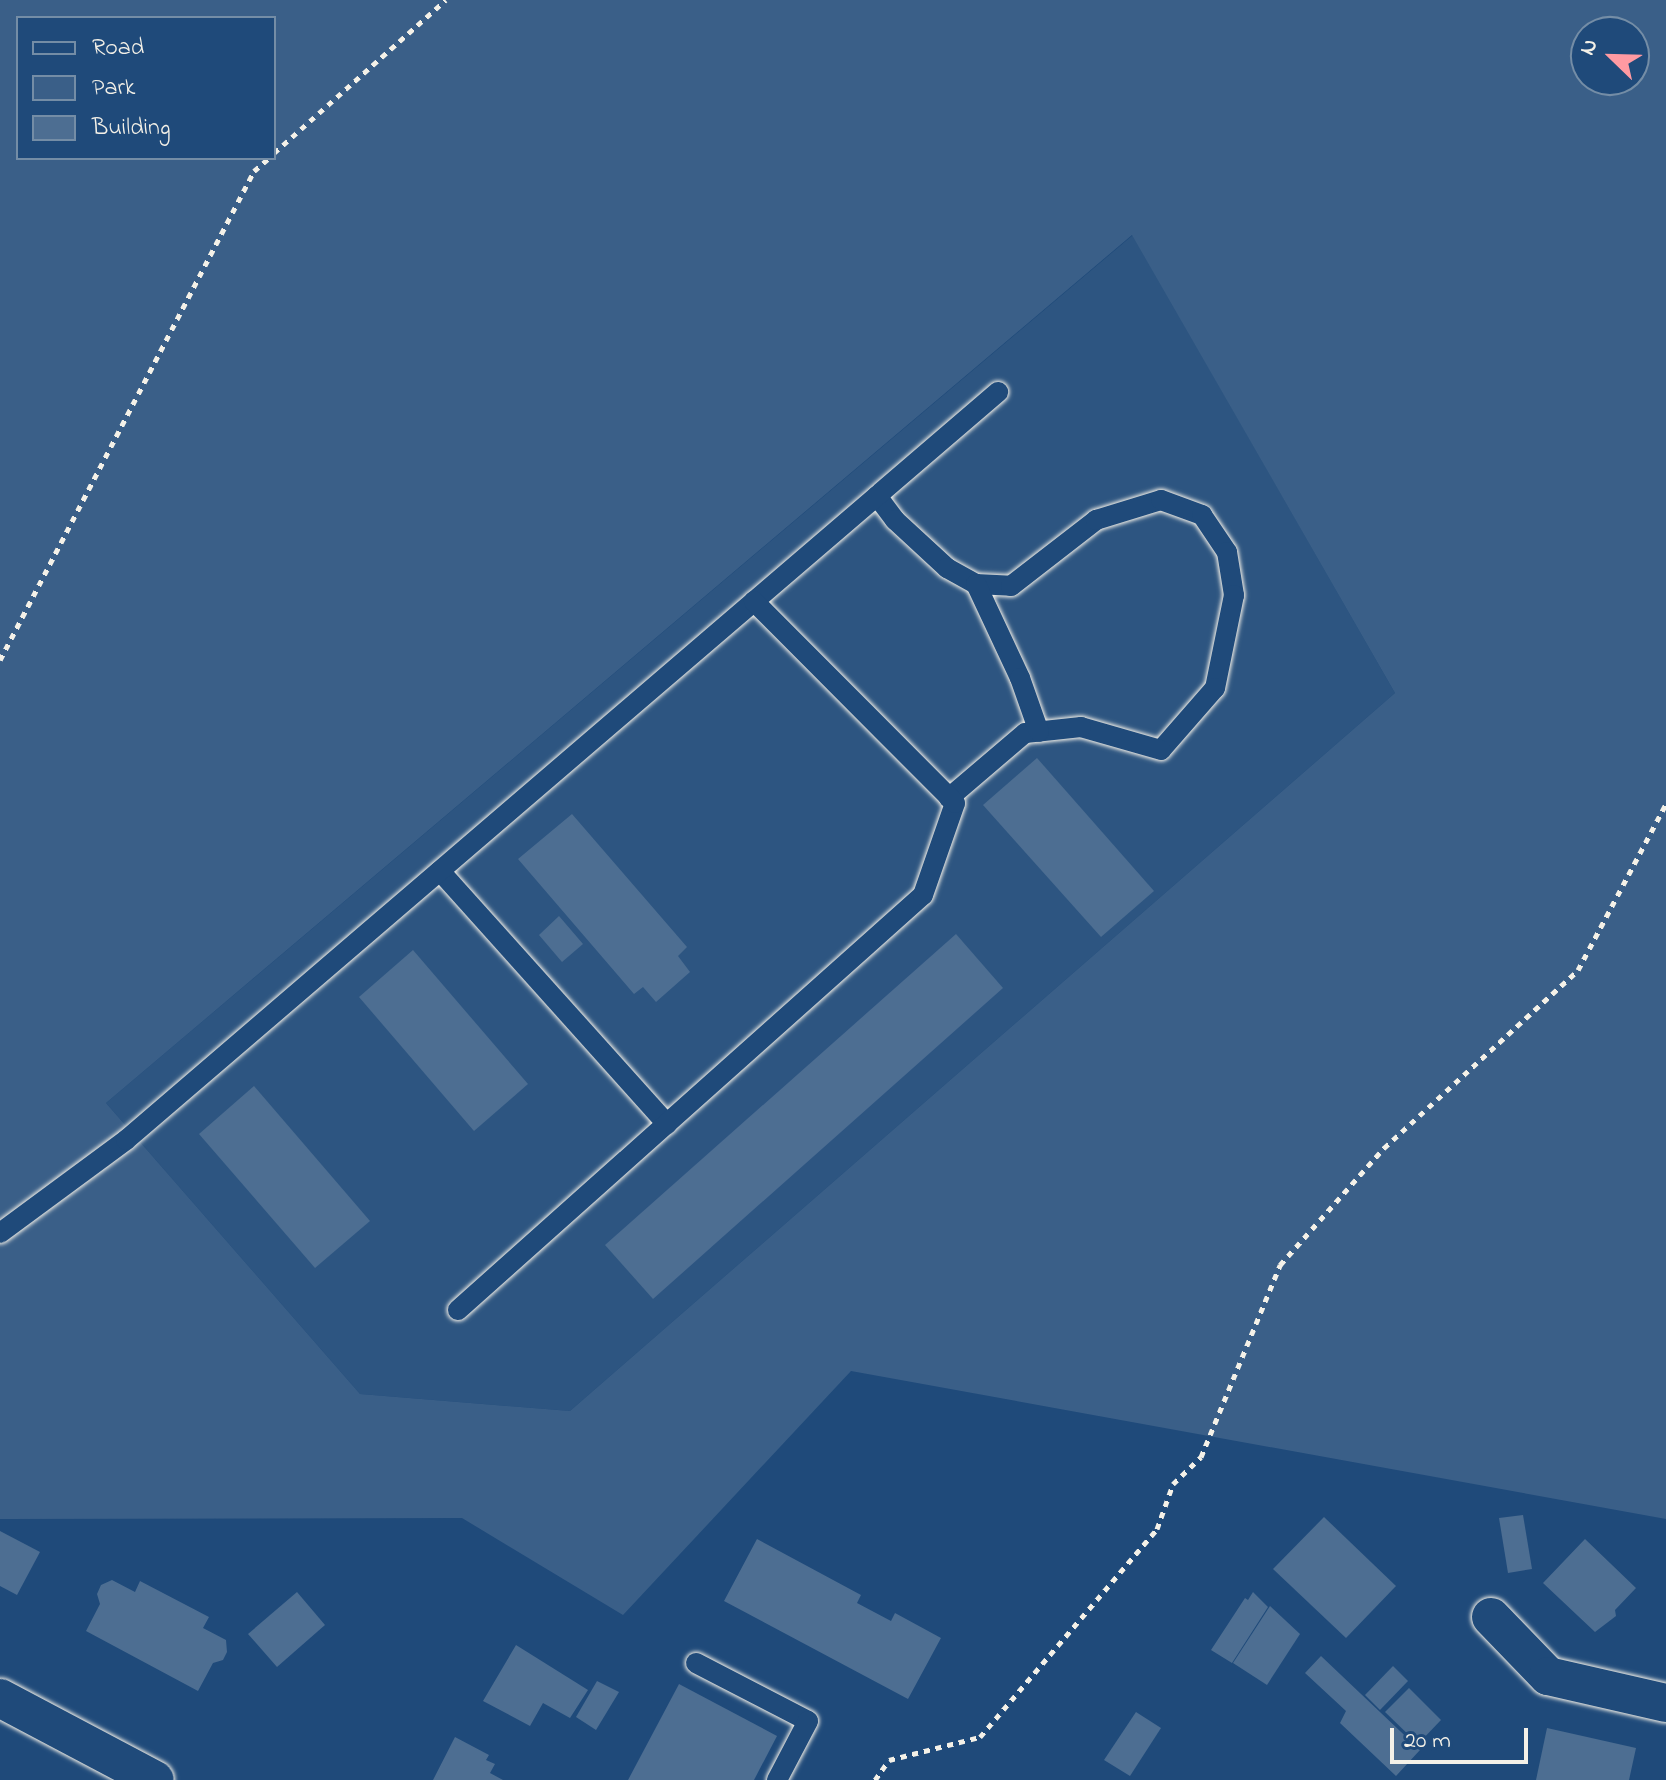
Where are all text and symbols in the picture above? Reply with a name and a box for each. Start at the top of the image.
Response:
legend [16,16,276,160]
north arrow [1570,16,1650,96]
text: Road [92,31,144,66]
text: N [1572,34,1607,61]
text: Park [92,71,135,106]
text: Building [92,111,171,146]
scale bar [1394,1712,1532,1762]
text: 20 m [1404,1724,1451,1759]

